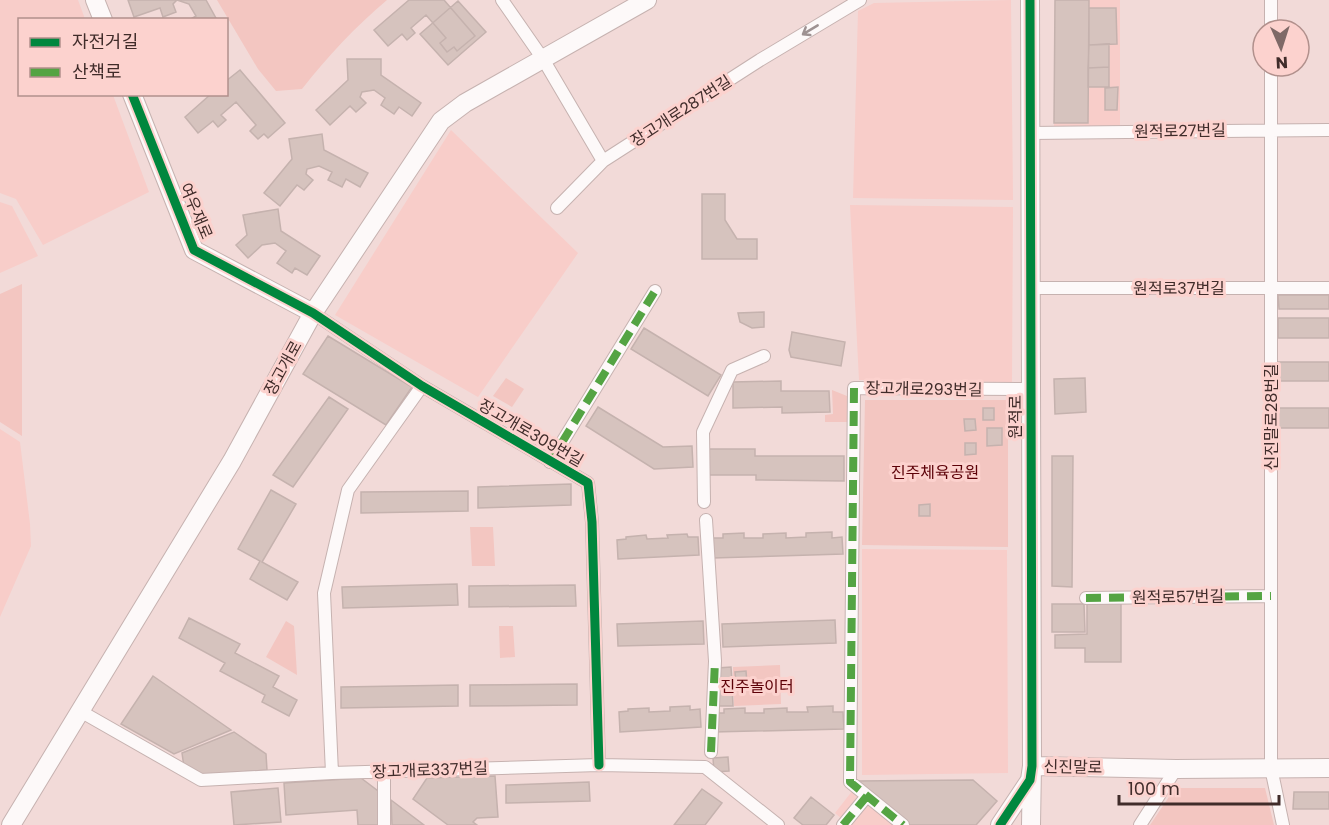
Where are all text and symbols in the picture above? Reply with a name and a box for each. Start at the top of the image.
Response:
legend [18,18,228,96]
north arrow [1251,18,1311,78]
one-way arrow [802,25,819,37]
text: 자전거길 [72,29,138,54]
text: N [1275,51,1288,74]
text: 산책로 [72,59,122,84]
street label: 장고개로287번길 [626,70,736,152]
street label: 원적로27번길 [1134,119,1226,143]
street label: 여우재로 [174,179,218,243]
street label: 원적로37번길 [1133,277,1225,300]
street label: 장고개로 [259,336,307,399]
street label: 신진말로28번길 [1260,363,1283,471]
street label: 장고개로293번길 [865,376,983,402]
street label: 장고개로309번길 [474,394,588,472]
street label: 원적로 [1004,395,1027,439]
park label: 진주체육공원 [891,461,979,484]
street label: 원적로57번길 [1132,585,1224,609]
park label: 진주놀이터 [720,675,794,698]
street label: 신진말로 [1043,755,1103,779]
street label: 장고개로337번길 [372,756,488,784]
scale bar [1119,768,1280,806]
text: 100 m [1128,776,1180,801]

